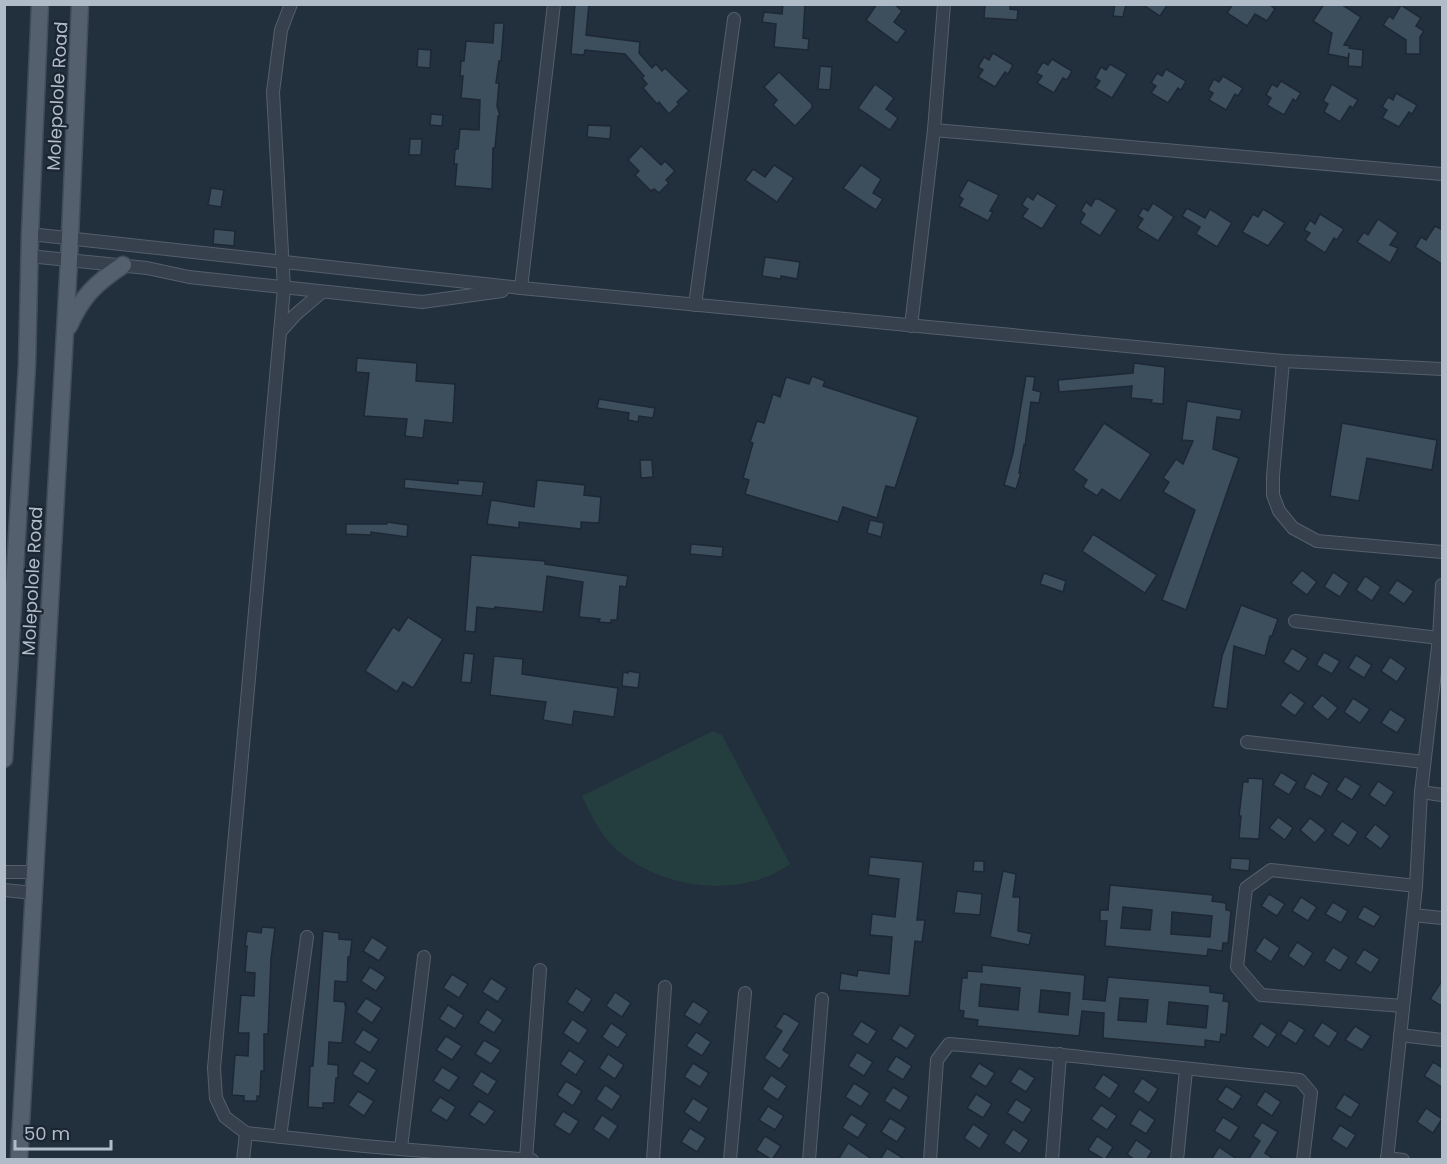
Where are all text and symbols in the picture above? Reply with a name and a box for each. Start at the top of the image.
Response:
street label: Molepolole Road [41,21,73,171]
street label: Molepolole Road [16,506,48,656]
scale bar [15,1113,111,1151]
text: 50 m [24,1121,70,1146]

